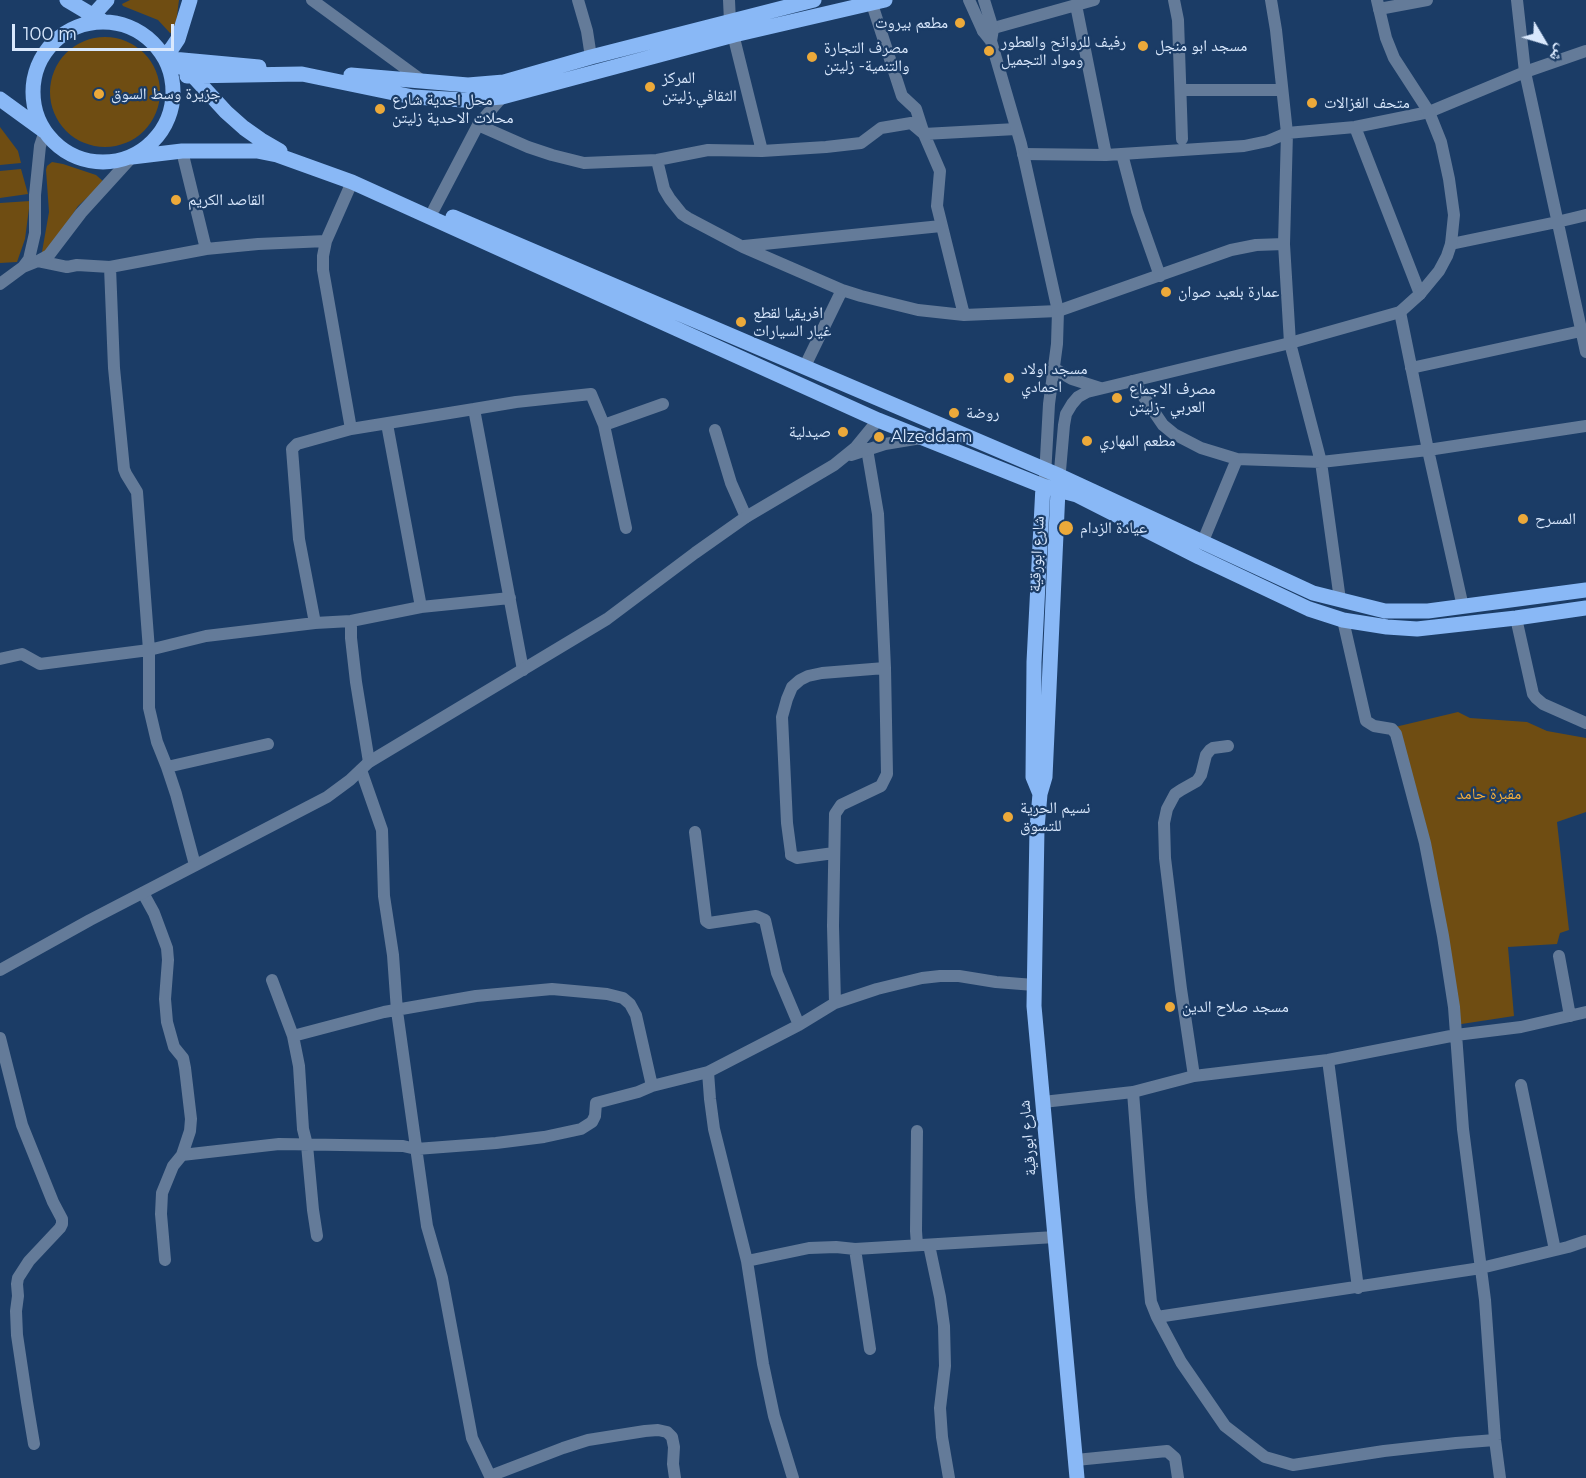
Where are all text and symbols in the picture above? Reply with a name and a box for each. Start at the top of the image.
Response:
scale bar [15,12,177,50]
north arrow [1514,12,1574,72]
place label: مطعم بيروت [875,13,948,33]
marker: مطعم بيروت [953,16,967,30]
text: 100 m [23,23,77,45]
place label: رفيف للروائح والعطور ومواد التجميل [1001,32,1126,70]
place label: مسجد ابو منجل [1155,36,1247,56]
place label: مصرف التجارة والتنمية- زليتن [824,38,909,76]
marker: مسجد ابو منجل [1136,39,1150,53]
text: ش [1546,41,1571,66]
marker: رفيف للروائح والعطور ومواد التجميل [982,44,996,58]
marker: مصرف التجارة والتنمية- زليتن [805,50,819,64]
place label: المركز الثقافي.زليتن [662,68,737,106]
marker: المركز الثقافي.زليتن [643,80,657,94]
place label: جزيرة وسط السوق [111,84,221,104]
marker: جزيرة وسط السوق [92,87,106,101]
place label: محل احدية شارع محلات الاحدية زليتن [392,90,513,128]
place label: متحف الغزالات [1324,93,1410,113]
marker: متحف الغزالات [1305,96,1319,110]
marker: محل احدية شارع محلات الاحدية زليتن [373,102,387,116]
place label: القاصد الكريم [188,190,265,210]
marker: القاصد الكريم [169,193,183,207]
place label: عمارة بلعيد صوان [1178,282,1279,302]
marker: عمارة بلعيد صوان [1159,285,1173,299]
place label: افريقيا لقطع غيار السيارات [753,303,831,341]
marker: افريقيا لقطع غيار السيارات [734,315,748,329]
place label: مسجد اولاد احمادي [1021,359,1088,397]
marker: مسجد اولاد احمادي [1002,371,1016,385]
place label: مصرف الاجماع العربي -زليتن [1129,379,1216,417]
marker: مصرف الاجماع العربي -زليتن [1110,391,1124,405]
place label: روضة [966,403,999,423]
marker: روضة [947,406,961,420]
place label: صيدلية [789,422,831,442]
marker: صيدلية [836,425,850,439]
place label: Alzeddam [891,427,973,447]
marker: Alzeddam [872,430,886,444]
place label: مطعم المهاري [1099,431,1176,451]
marker: مطعم المهاري [1080,434,1094,448]
place label: المسرح [1535,509,1576,529]
marker: المسرح [1516,512,1530,526]
street label: شارع ابورقية [1025,515,1049,593]
place label: عيادة الزدام [1080,518,1147,538]
marker: عيادة الزدام [1057,519,1075,537]
park label: مقبرة حامد [1457,784,1521,804]
place label: نسيم الحرية للتسوق [1020,798,1090,836]
marker: نسيم الحرية للتسوق [1001,810,1015,824]
place label: مسجد صلاح الدين [1182,997,1289,1017]
marker: مسجد صلاح الدين [1163,1000,1177,1014]
street label: شارع ابورقية [1015,1099,1041,1177]

